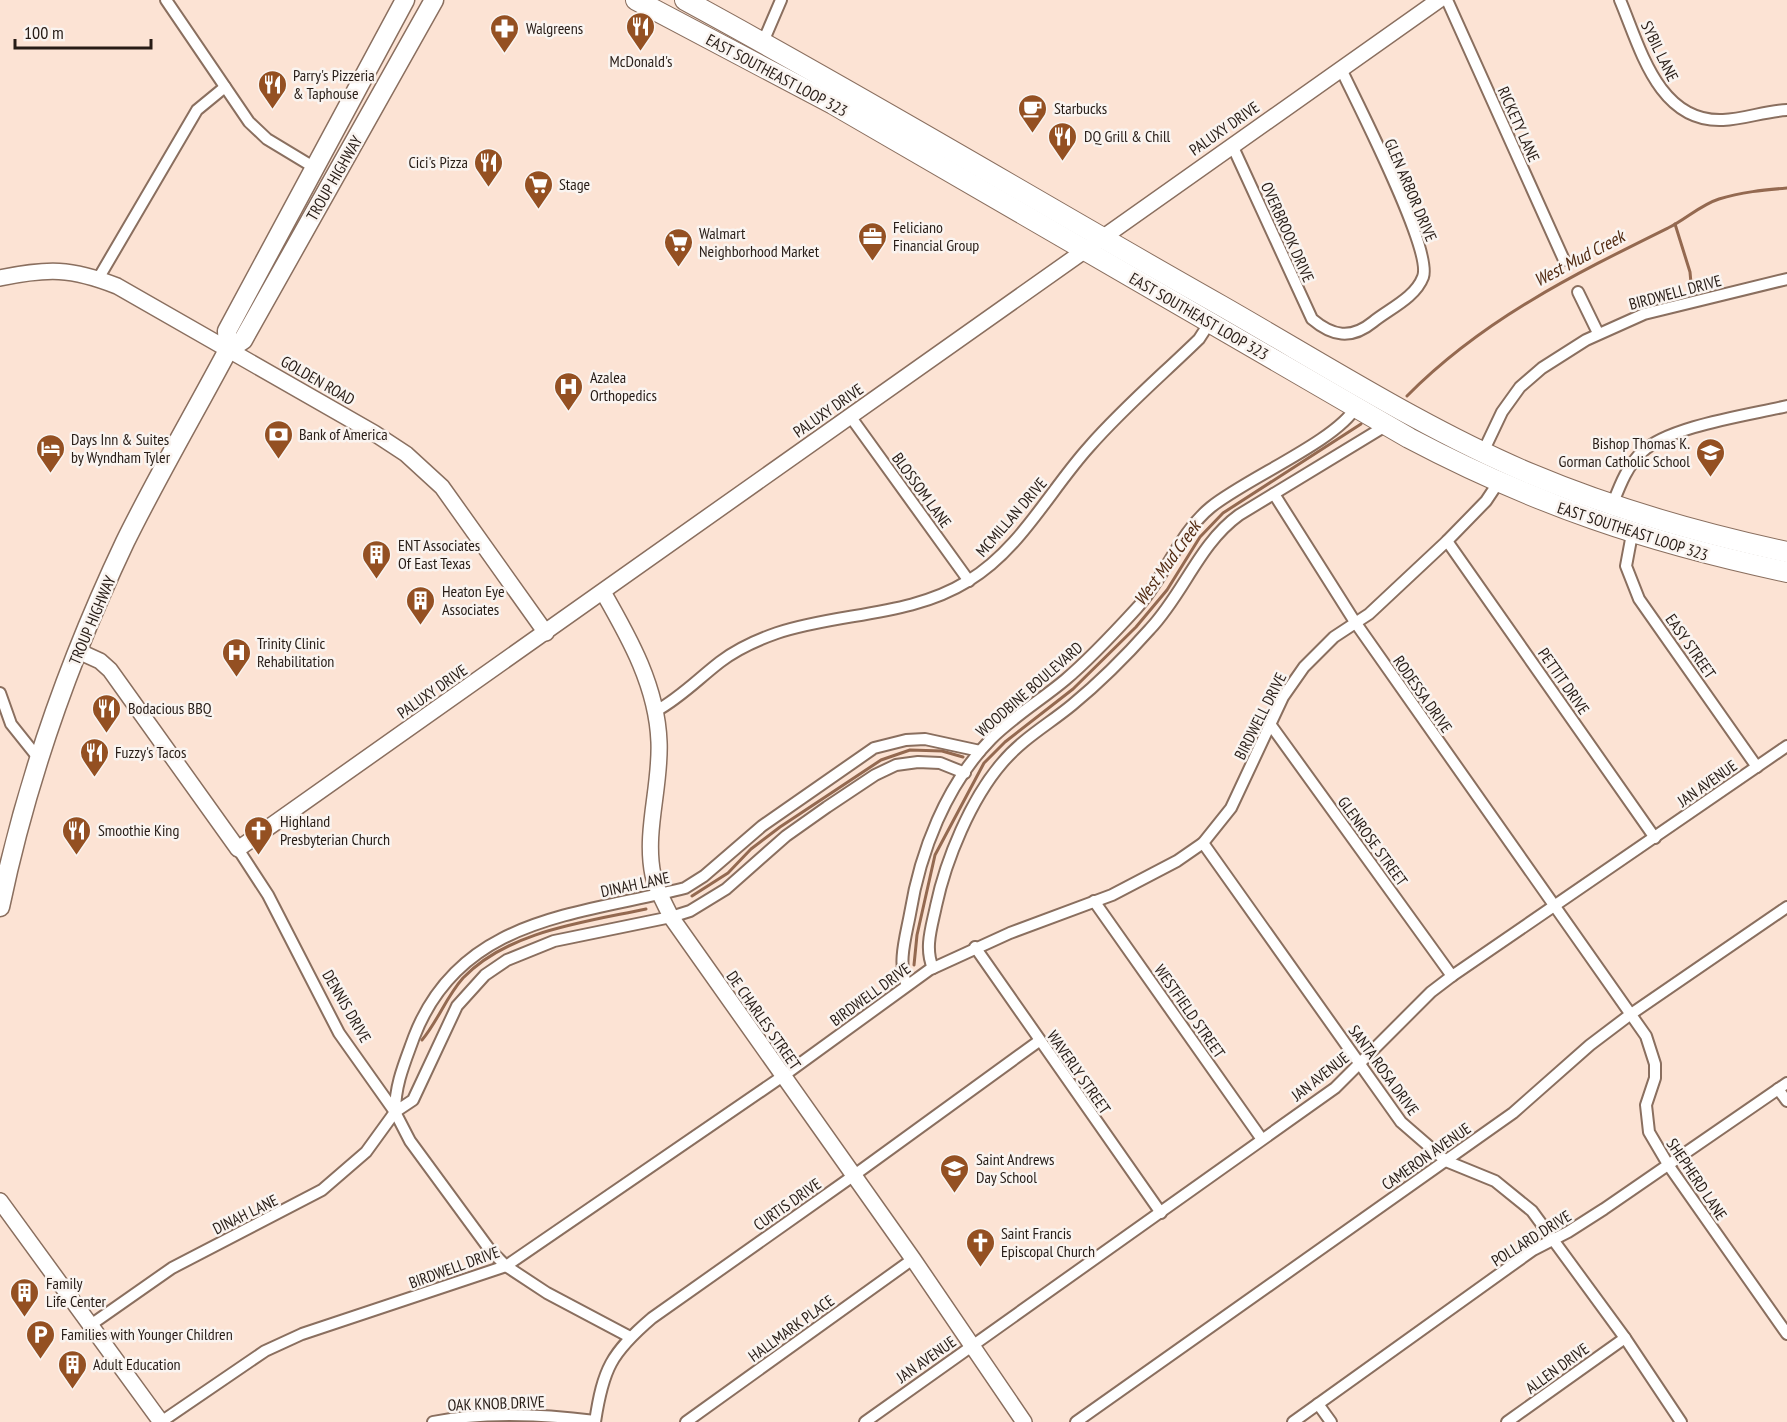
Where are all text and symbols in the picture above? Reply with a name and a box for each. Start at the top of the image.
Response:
restaurant icon: McDonald's [625,10,657,52]
scale bar [15,12,152,50]
pharmacy icon: Walgreens [489,12,521,54]
place label: Walgreens [526,18,583,38]
street label: SYBIL LANE [1637,18,1683,85]
text: 100 m [24,21,64,44]
street label: EAST SOUTHEAST LOOP 323 [703,29,851,121]
place label: McDonald's [610,51,672,71]
place label: Parry's Pizzeria & Taphouse [293,65,375,103]
restaurant icon: Parry's Pizzeria & Taphouse [256,68,288,110]
street label: RICKETY LANE [1494,83,1545,165]
cafe icon: Starbucks [1017,92,1049,134]
street label: PALUXY DRIVE [1185,97,1263,159]
place label: Starbucks [1054,98,1107,118]
restaurant icon: DQ Grill & Chill [1047,120,1079,162]
place label: DQ Grill & Chill [1084,126,1171,146]
street label: TROUP HIGHWAY [302,131,367,224]
street label: GLEN ARBOR DRIVE [1380,136,1442,245]
restaurant icon: Cici's Pizza [473,146,505,188]
place label: Cici's Pizza [409,152,468,172]
supermarket icon: Stage [522,168,554,210]
place label: Stage [559,174,590,194]
street label: OVERBROOK DRIVE [1257,179,1319,285]
place label: Feliciano Financial Group [893,217,979,255]
office icon: Feliciano Financial Group [856,220,888,262]
place label: Walmart Neighborhood Market [699,223,820,261]
water label: West Mud Creek [1530,224,1630,291]
supermarket icon: Walmart Neighborhood Market [662,226,694,268]
street label: EAST SOUTHEAST LOOP 323 [1126,268,1272,364]
street label: BIRDWELL DRIVE [1627,270,1724,314]
street label: GOLDEN ROAD [277,351,359,409]
place label: Azalea Orthopedics [590,367,657,405]
hospital icon: Azalea Orthopedics [553,370,585,412]
street label: PALUXY DRIVE [789,379,867,441]
bank icon: Bank of America [262,418,294,460]
place label: Bank of America [299,424,388,444]
place label: Days Inn & Suites by Wyndham Tyler [71,429,171,467]
hotel icon: Days Inn & Suites by Wyndham Tyler [34,432,66,474]
place label: Bishop Thomas K. Gorman Catholic School [1559,433,1690,471]
school or university icon: Bishop Thomas K. Gorman Catholic School [1695,436,1727,478]
street label: BLOSSOM LANE [888,449,956,532]
street label: MCMILLAN DRIVE [971,473,1051,561]
street label: EAST SOUTHEAST LOOP 323 [1555,497,1711,565]
water label: West Mud Creek [1129,514,1207,610]
place label: ENT Associates Of East Texas [398,535,480,573]
building icon: ENT Associates Of East Texas [361,538,393,580]
street label: TROUP HIGHWAY [64,572,120,667]
place label: Heaton Eye Associates [442,581,505,619]
building icon: Heaton Eye Associates [405,584,437,626]
street label: EASY STREET [1662,610,1720,682]
place label: Trinity Clinic Rehabilitation [257,633,334,671]
hospital icon: Trinity Clinic Rehabilitation [220,636,252,678]
street label: WOODBINE BOULEVARD [971,637,1087,741]
street label: PETTIT DRIVE [1534,644,1594,718]
street label: RODESSA DRIVE [1389,652,1457,736]
street label: PALUXY DRIVE [393,660,471,722]
street label: BIRDWELL DRIVE [1230,669,1291,763]
restaurant icon: Bodacious BBQ [91,692,123,734]
place label: Bodacious BBQ [128,698,213,718]
restaurant icon: Fuzzy's Tacos [78,736,110,778]
place label: Fuzzy's Tacos [115,742,186,762]
street label: JAN AVENUE [1673,755,1741,811]
street label: GLENROSE STREET [1334,792,1412,890]
place label: Highland Presbyterian Church [280,811,390,849]
restaurant icon: Smoothie King [61,814,93,856]
church icon: Highland Presbyterian Church [243,814,275,856]
place label: Smoothie King [98,820,179,840]
street label: DINAH LANE [599,867,671,901]
street label: BIRDWELL DRIVE [826,958,914,1030]
street label: WESTFIELD STREET [1150,960,1230,1062]
street label: DENNIS DRIVE [318,966,376,1046]
street label: DE CHARLES STREET [723,967,805,1073]
street label: SANTA ROSA DRIVE [1344,1021,1424,1119]
street label: WAVERLY STREET [1043,1026,1115,1118]
street label: JAN AVENUE [1286,1047,1353,1105]
street label: CAMERON AVENUE [1378,1118,1475,1194]
street label: SHEPHERD LANE [1662,1134,1732,1224]
place label: Saint Andrews Day School [976,1149,1054,1187]
school or university icon: Saint Andrews Day School [939,1152,971,1194]
street label: CURTIS DRIVE [749,1173,825,1235]
street label: DINAH LANE [209,1190,281,1238]
street label: POLLARD DRIVE [1487,1206,1575,1270]
place label: Saint Francis Episcopal Church [1001,1223,1095,1261]
church icon: Saint Francis Episcopal Church [964,1226,996,1268]
street label: BIRDWELL DRIVE [406,1241,502,1293]
place label: Family Life Center [46,1273,106,1311]
building icon: Family Life Center [9,1276,41,1318]
street label: HALLMARK PLACE [744,1290,838,1366]
parking icon: Families with Younger Children [24,1318,56,1360]
place label: Families with Younger Children [61,1324,233,1344]
street label: JAN AVENUE [892,1331,960,1387]
street label: ALLEN DRIVE [1521,1338,1593,1398]
building icon: Adult Education [56,1348,88,1390]
place label: Adult Education [93,1354,181,1374]
street label: OAK KNOB DRIVE [447,1391,545,1415]

